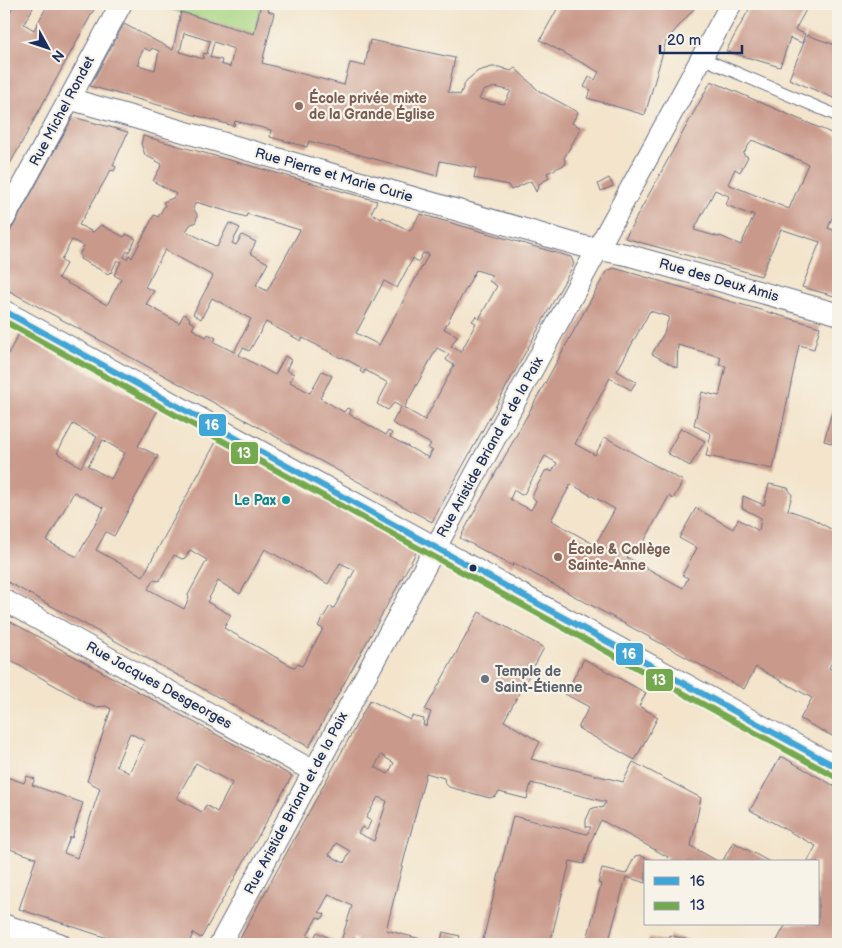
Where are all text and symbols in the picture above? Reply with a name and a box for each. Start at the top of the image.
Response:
north arrow [22,22,72,72]
scale bar [660,22,742,54]
text: 20 m [667,31,701,50]
text: N [48,47,67,66]
street label: Rue Michel Rondet [26,53,98,169]
place label: École privée mixte de la Grande Église [309,88,435,123]
marker: École privée mixte de la Grande Église [293,100,305,112]
street label: Rue Pierre et Marie Curie [253,144,415,206]
street label: Rue des Deux Amis [657,255,781,305]
street label: Rue Aristide Briand et de la Paix [433,353,547,540]
line badge: 16 [198,413,227,437]
text: 16 [205,417,219,434]
line badge: 13 [230,441,259,465]
text: 13 [237,445,251,462]
place label: Le Pax [234,492,277,509]
marker: Le Pax [280,494,292,506]
place label: École & Collège Sainte-Anne [568,539,670,574]
marker: École & Collège Sainte-Anne [552,551,564,563]
unlabelled marker [468,563,478,573]
street label: Rue Jacques Desgeorges [83,638,235,732]
line badge: 16 [615,642,644,666]
text: 16 [622,646,636,663]
place label: Temple de Saint-Étienne [495,663,582,696]
line badge: 13 [645,668,674,692]
text: 13 [652,672,666,689]
marker: Temple de Saint-Étienne [479,673,491,685]
street label: Rue Aristide Briand et de la Paix [241,709,352,897]
legend [644,860,820,926]
text: 16 [690,872,705,891]
text: 13 [690,896,705,915]

